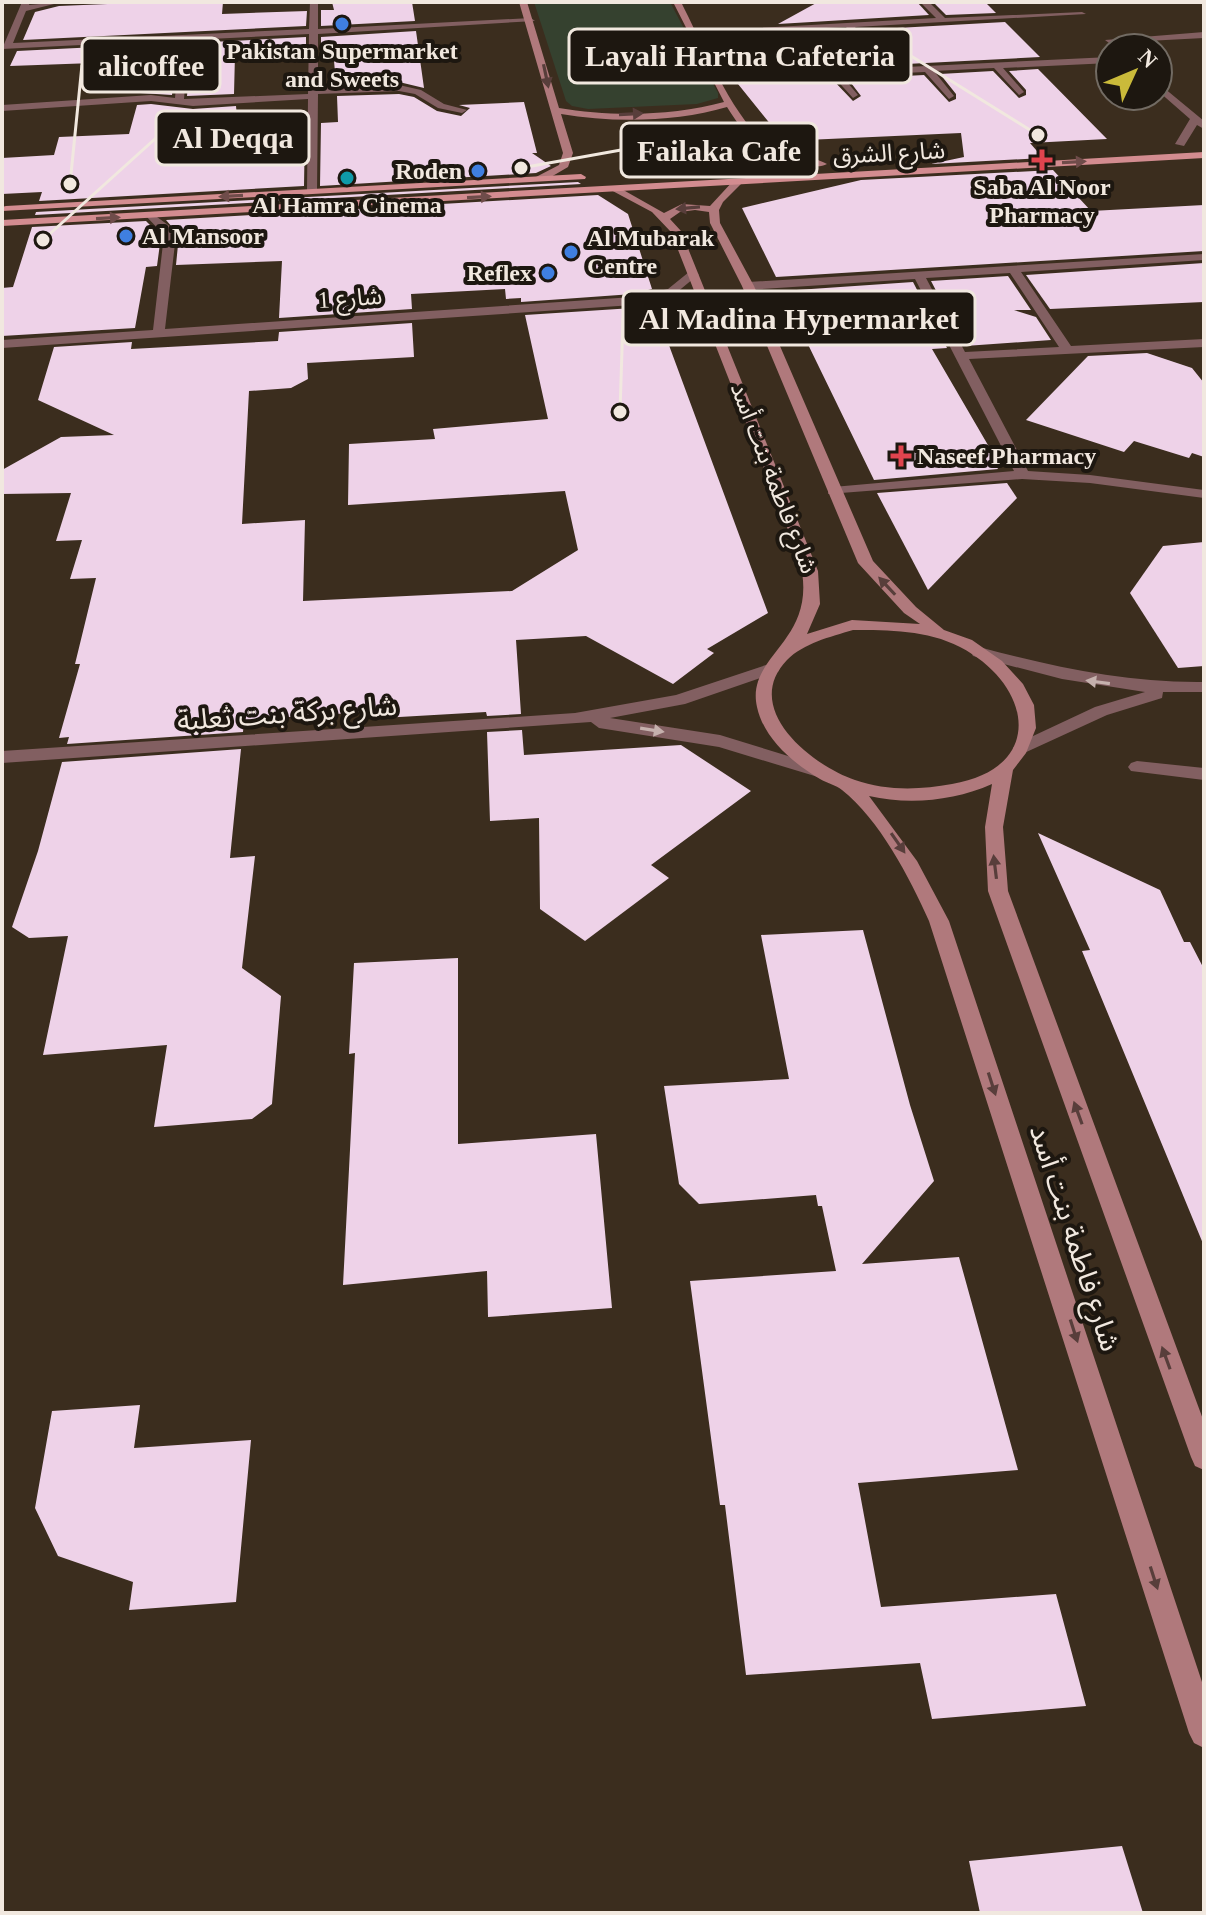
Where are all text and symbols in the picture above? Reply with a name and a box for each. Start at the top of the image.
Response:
marker: Pakistan Supermarket and Sweets [333,15,351,33]
callout: Layali Hartna Cafeteria [569,29,911,83]
north arrow [1094,32,1174,112]
callout: alicoffee [82,38,220,92]
place label: Pakistan Supermarket and Sweets [226,38,458,92]
text: Layali Hartna Cafeteria [585,39,895,72]
text: N [1134,44,1163,73]
text: alicoffee [98,49,204,82]
one-way arrow [540,64,553,89]
one-way arrow [619,107,644,120]
callout: Al Deqqa [156,111,309,165]
text: Al Deqqa [173,121,293,154]
callout: Failaka Cafe [621,123,817,177]
text: Failaka Cafe [637,134,801,167]
street label: شارع الشرق [832,137,946,173]
marker: Saba Al Noor Pharmacy [1033,151,1051,169]
one-way arrow [1062,156,1087,169]
place label: Roden [395,158,462,184]
marker: Roden [469,162,487,180]
marker: Al Hamra Cinema [338,169,356,187]
place label: Saba Al Noor Pharmacy [973,174,1111,228]
one-way arrow [218,189,243,202]
one-way arrow [467,190,492,203]
place label: Al Hamra Cinema [252,192,442,218]
one-way arrow [676,202,701,215]
one-way arrow [96,211,121,224]
place label: Al Mansoor [142,223,264,249]
place label: Al Mubarak Centre [587,225,715,279]
marker: Al Mansoor [117,227,135,245]
marker: Al Mubarak Centre [562,243,580,261]
place label: Reflex [467,260,532,286]
marker: Reflex [539,264,557,282]
street label: شارع 1 [317,283,383,317]
callout: Al Madina Hypermarket [623,291,975,345]
text: Al Madina Hypermarket [639,302,959,335]
street label: شارع فاطمة بنت أسد [722,378,825,579]
place label: Naseef Pharmacy [917,443,1096,469]
marker: Naseef Pharmacy [892,447,910,465]
one-way arrow [879,577,897,596]
one-way arrow [1085,675,1110,688]
street label: شارع بركة بنت ثعلبة [176,690,398,741]
one-way arrow [640,724,665,737]
one-way arrow [890,833,905,854]
one-way arrow [989,854,1002,879]
one-way arrow [987,1073,999,1097]
one-way arrow [1072,1101,1084,1125]
street label: شارع فاطمة بنت أسد [1019,1120,1129,1357]
one-way arrow [1068,1319,1081,1343]
one-way arrow [1160,1346,1172,1370]
one-way arrow [1148,1567,1161,1591]

